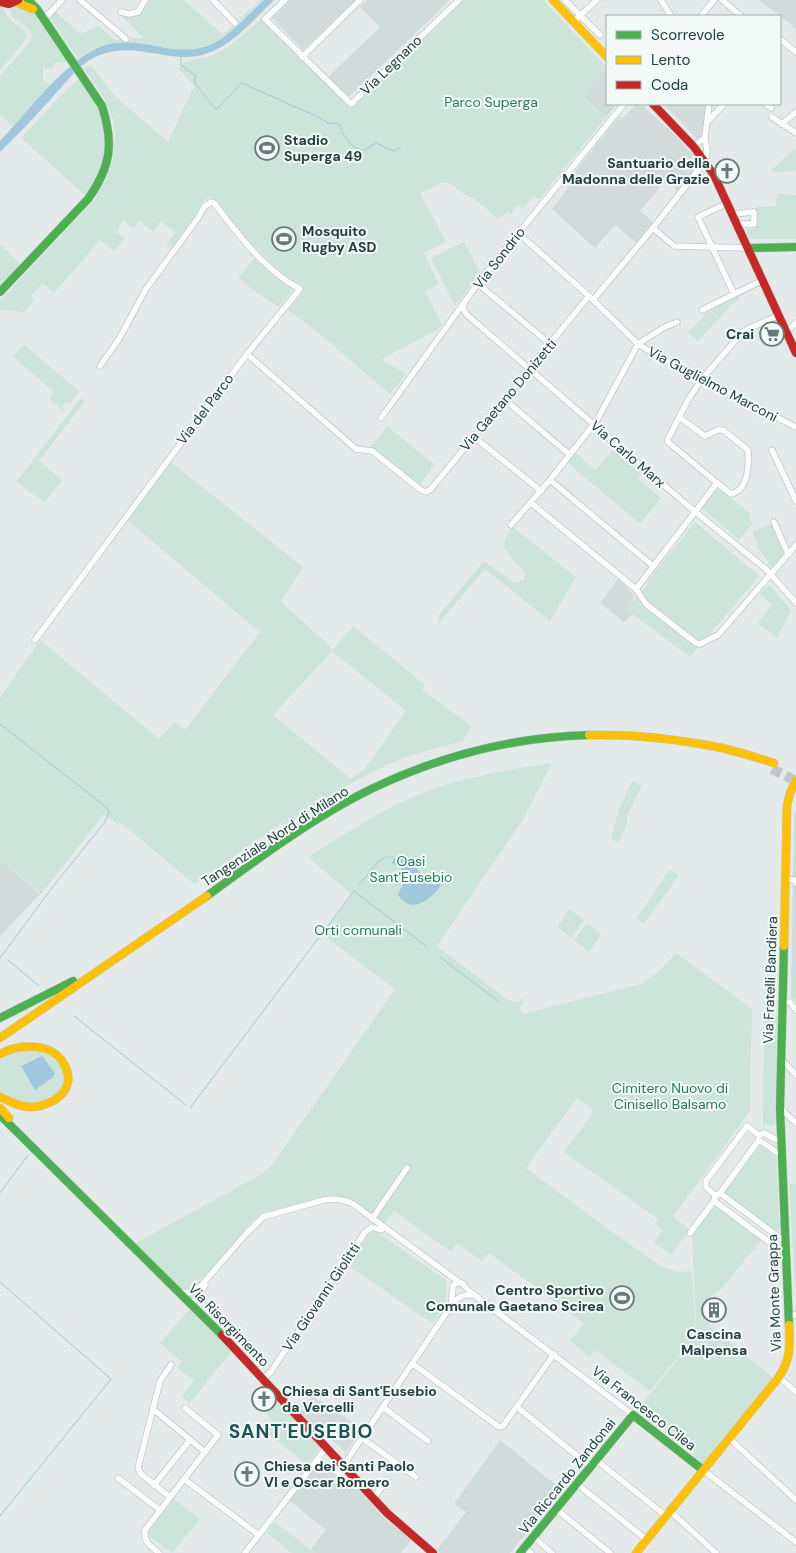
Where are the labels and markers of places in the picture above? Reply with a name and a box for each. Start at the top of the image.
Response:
place label: Stadio Superga 49 [284,131,362,165]
sports icon: Stadio Superga 49 [254,135,280,161]
place label: Santuario della Madonna delle Grazie [562,154,710,188]
church icon: Santuario della Madonna delle Grazie [714,158,740,184]
place label: Mosquito Rugby ASD [302,222,376,256]
sports icon: Mosquito Rugby ASD [271,226,297,252]
supermarket icon: Crai [759,321,785,347]
place label: Crai [726,325,754,343]
place label: Centro Sportivo Comunale Gaetano Scirea [426,1281,604,1315]
sports icon: Centro Sportivo Comunale Gaetano Scirea [609,1285,635,1311]
building icon: Cascina Malpensa [701,1297,727,1323]
place label: Cascina Malpensa [681,1325,747,1359]
place label: Chiesa di Sant'Eusebio da Vercelli [282,1382,437,1416]
church icon: Chiesa di Sant'Eusebio da Vercelli [251,1386,277,1412]
place label: Chiesa dei Santi Paolo VI e Oscar Romero [264,1457,415,1491]
church icon: Chiesa dei Santi Paolo VI e Oscar Romero [234,1461,260,1487]

